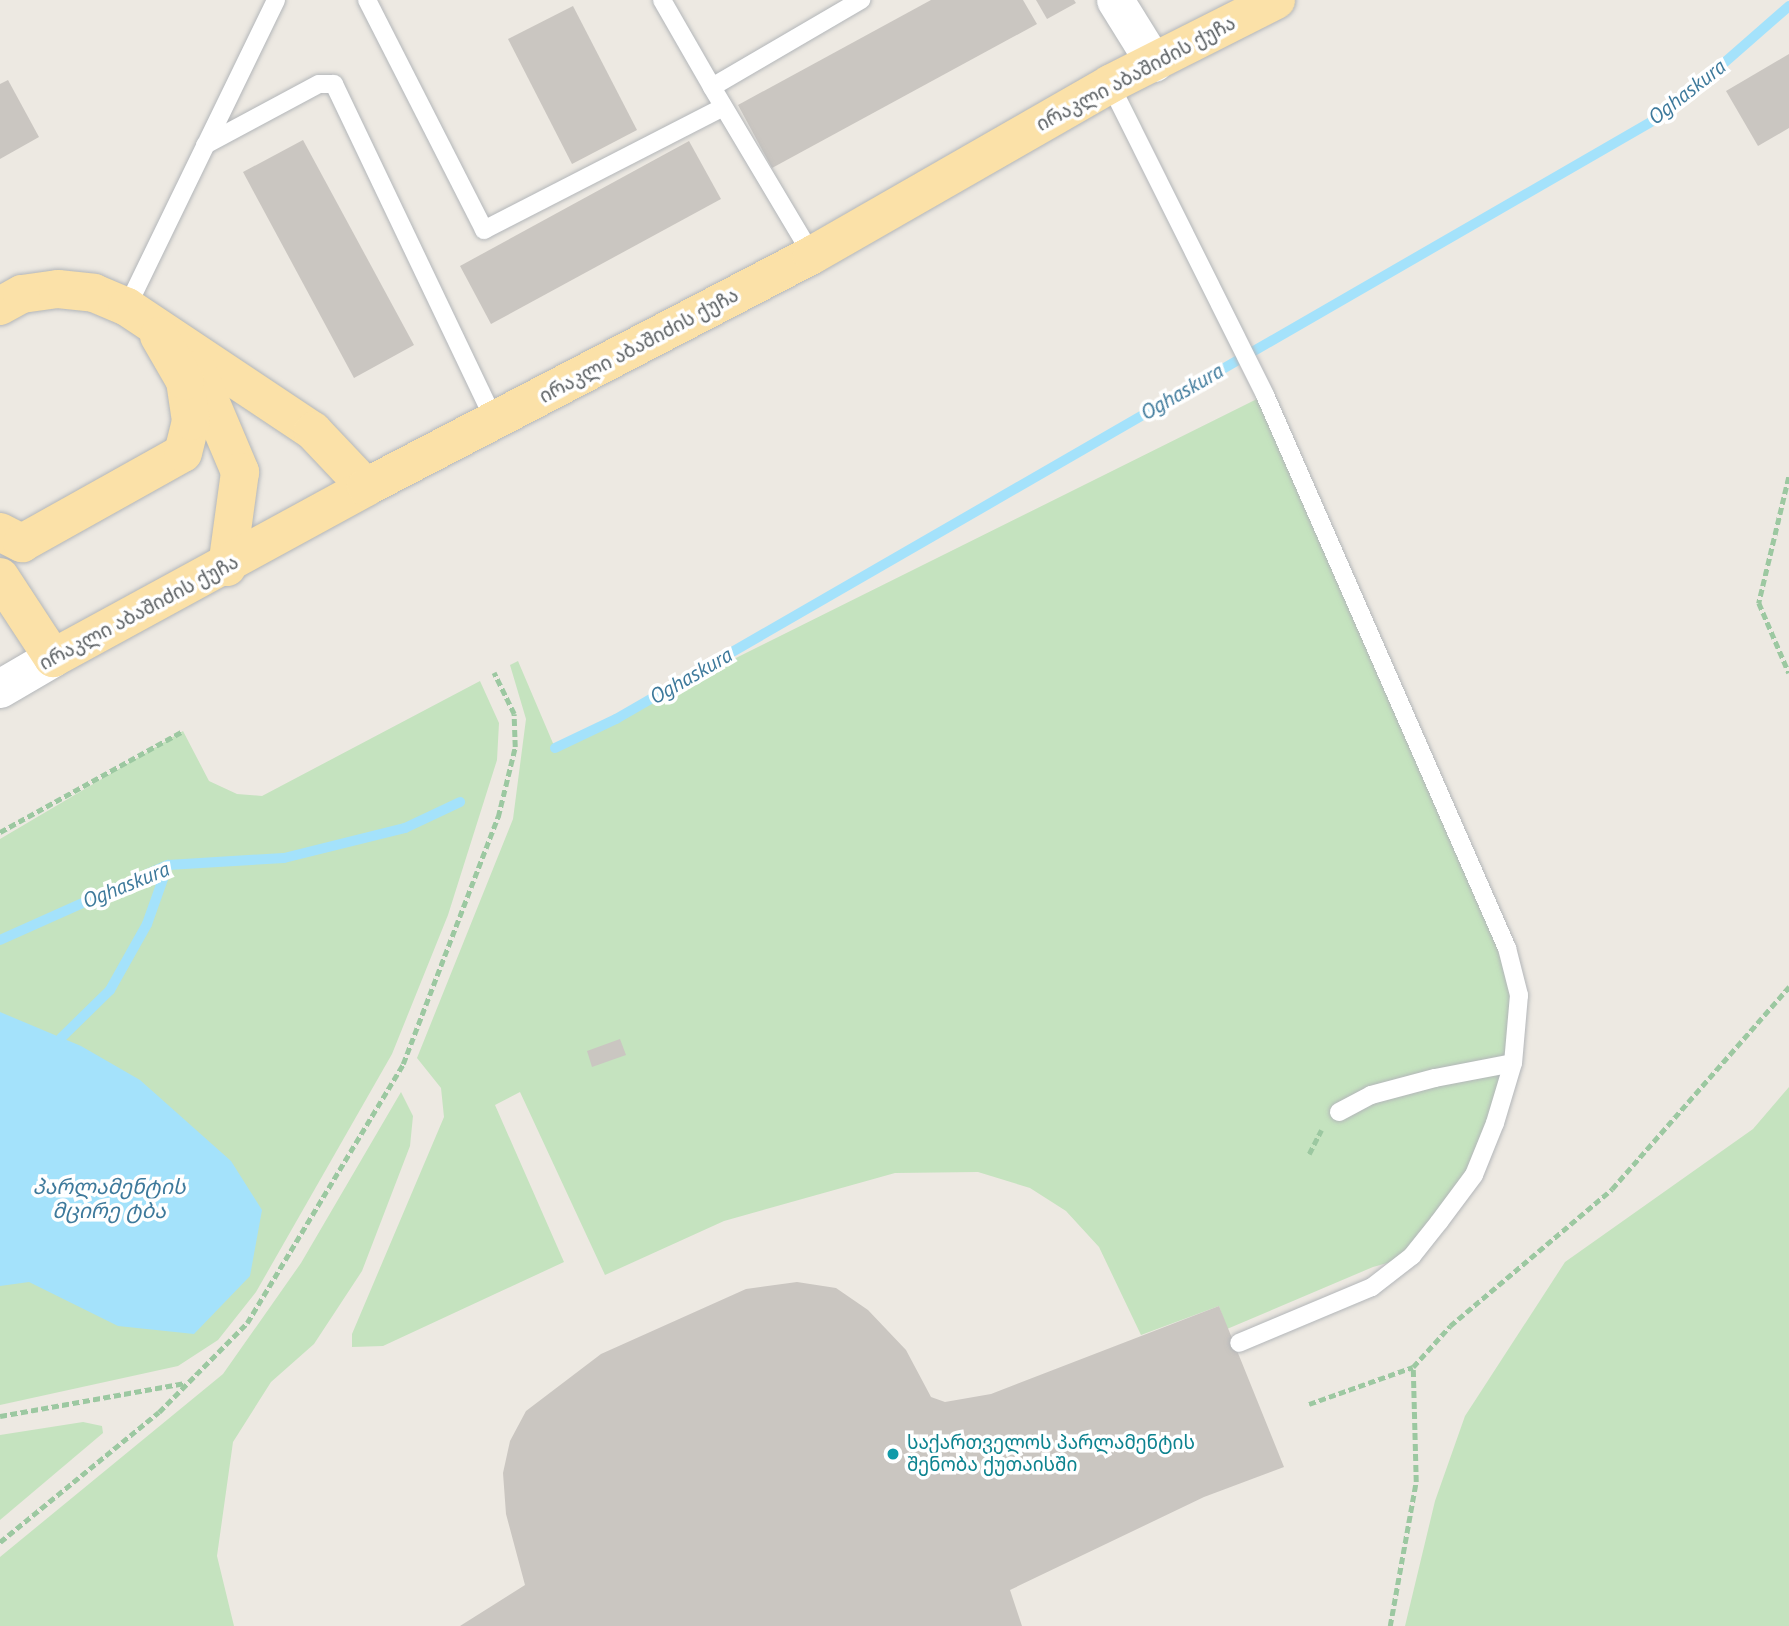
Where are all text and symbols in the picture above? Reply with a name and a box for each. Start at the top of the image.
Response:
street label: ირაკლი აბაშიძის ქუჩა [1033,12,1239,136]
water label: Oghaskura [1643,54,1731,130]
street label: ირაკლი აბაშიძის ქუჩა [536,284,742,408]
water label: Oghaskura [1136,358,1228,426]
street label: ირაკლი აბაშიძის ქუჩა [36,551,242,675]
water label: Oghaskura [645,642,737,710]
water label: Oghaskura [79,856,173,914]
water label: პარლამენტის მცირე ტბა [33,1174,185,1224]
place label: საქართველოს პარლამენტის შენობა ქუთაისში [907,1432,1195,1476]
marker: საქართველოს პარლამენტის შენობა ქუთაისში [885,1446,901,1462]

